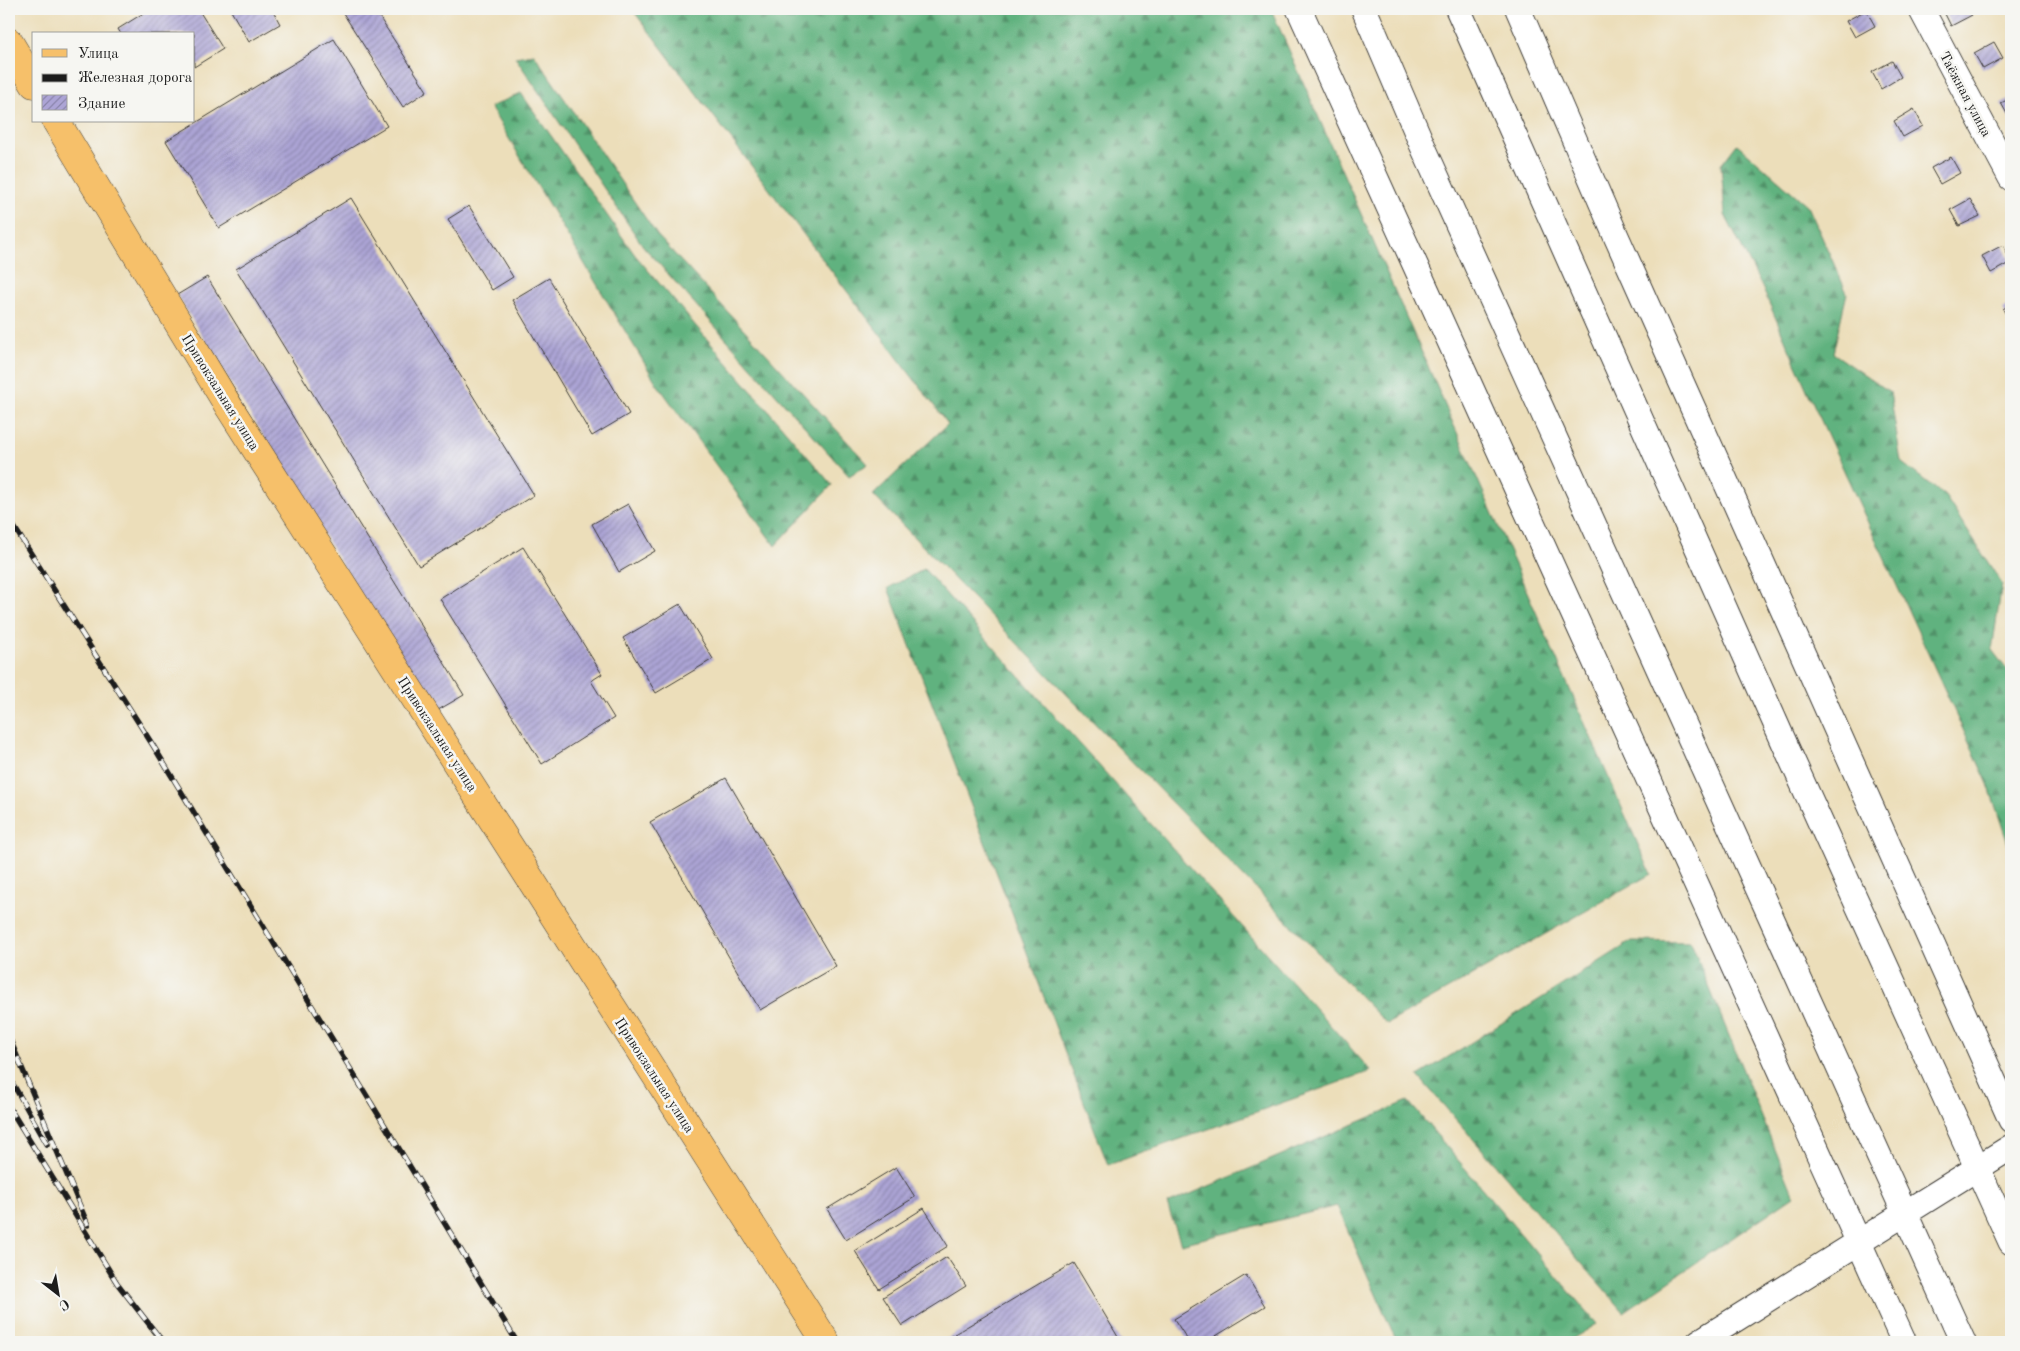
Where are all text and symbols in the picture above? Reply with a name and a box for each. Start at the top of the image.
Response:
legend [32,32,195,122]
text: Улица [78,47,119,62]
street label: Таёжная улица [1937,50,1993,139]
text: Железная дорога [78,71,193,86]
text: Здание [78,97,125,112]
street label: Привокзальная улица [179,332,262,453]
street label: Привокзальная улица [395,675,480,795]
street label: Привокзальная улица [612,1016,697,1136]
north arrow [32,1268,82,1318]
text: С [57,1296,72,1313]

